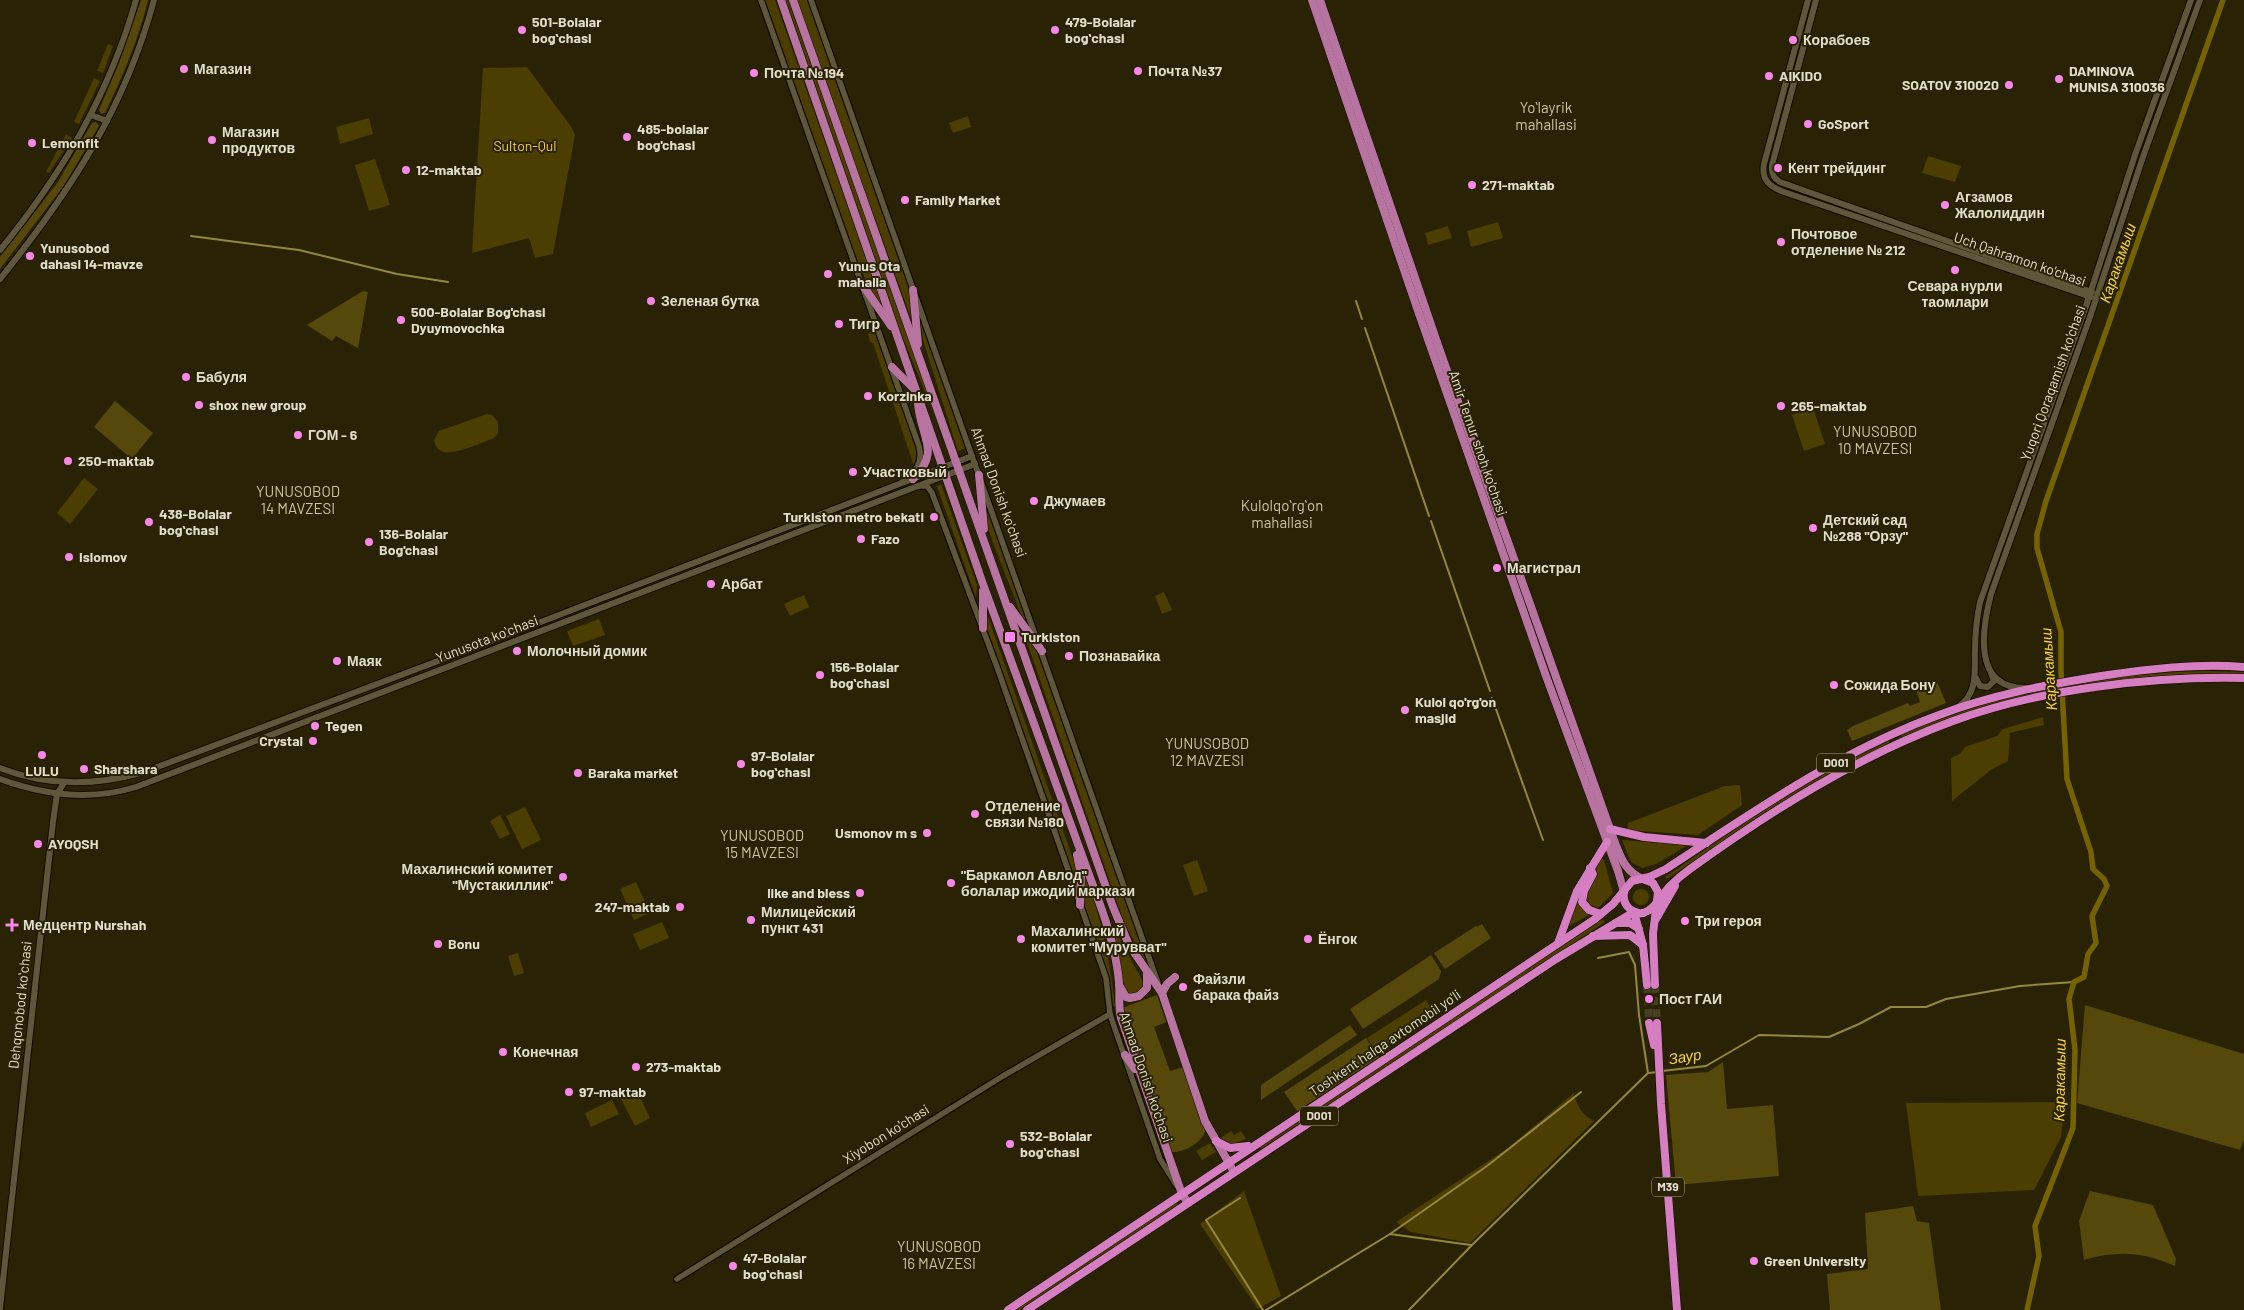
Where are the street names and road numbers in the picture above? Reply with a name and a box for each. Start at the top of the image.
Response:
street label: Uch Qahramon ko'chasi [1952,228,2088,289]
street label: Yuqori Qoraqamish ko'chasi [2016,303,2089,463]
street label: Amir Temur shoh ko'chasi [1446,368,1511,518]
street label: Ahmad Donish ko'chasi [968,424,1031,559]
street label: Yunusota koʻchasi [433,611,540,666]
road number: D001 [1817,754,1855,772]
street label: Dehqonobod koʻchasi [4,940,35,1070]
street label: Toshkent halqa avtomobil yo'li [1306,985,1464,1100]
street label: Ahmad Donish ko'chasi [1116,1009,1177,1145]
street label: Xiyobon ko'chasi [839,1100,932,1167]
road number: D001 [1300,1106,1338,1126]
road number: M39 [1652,1178,1684,1196]

